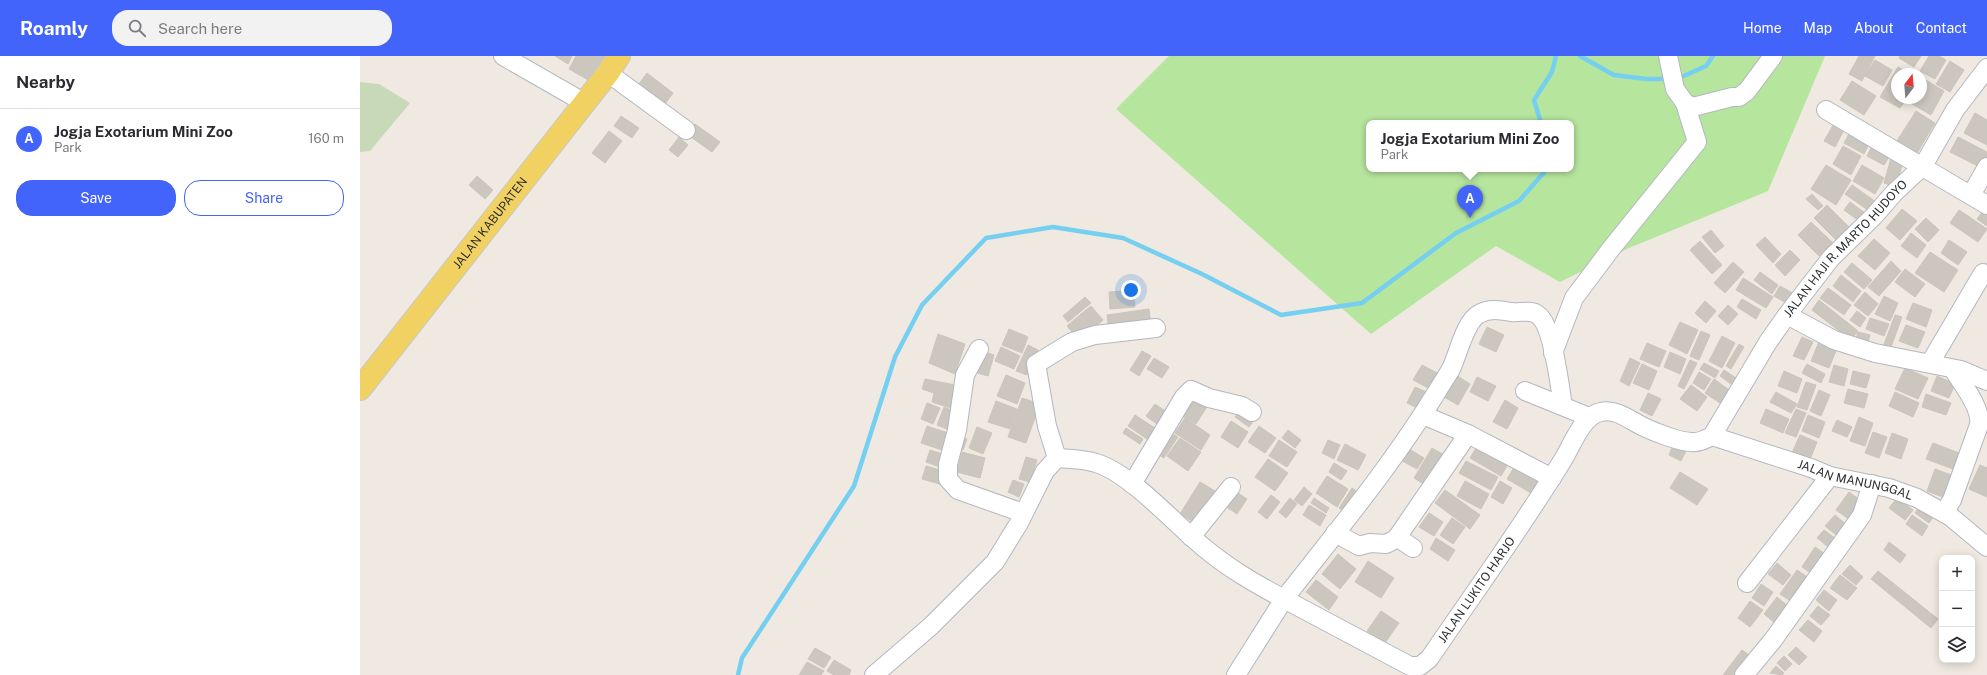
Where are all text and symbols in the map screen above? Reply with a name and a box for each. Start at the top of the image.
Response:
search box [112,10,392,46]
text: Roamly [20,17,88,39]
icon: search [126,17,148,39]
text: Search here [158,20,242,37]
text: Home [1743,20,1782,36]
text: Map [1804,20,1832,36]
text: About [1854,20,1894,36]
text: Contact [1916,20,1967,36]
north arrow [1891,68,1927,104]
text: Nearby [16,72,75,92]
popup [1366,120,1574,172]
text: Jogja Exotarium Mini Zoo [54,123,233,140]
text: Jogja Exotarium Mini Zoo [1380,130,1560,147]
text: A [24,131,34,146]
text: 160 m [308,131,344,146]
text: Park [54,140,82,155]
text: Park [1380,147,1408,162]
street label: JALAN KABUPATEN [450,175,530,271]
street label: JALAN HAJI R. MARTO HUDOYO [1781,177,1910,320]
button: Save [16,180,176,216]
button: Share [184,180,344,216]
pin: A [1457,185,1483,218]
your location [1121,280,1141,300]
street label: JALAN MANUNGGAL [1796,457,1915,503]
street label: JALAN LUKITO HARJO [1435,534,1518,645]
map controls [1939,555,1975,663]
button: + [1939,555,1975,591]
button: − [1939,591,1975,627]
button: layers [1939,627,1975,663]

